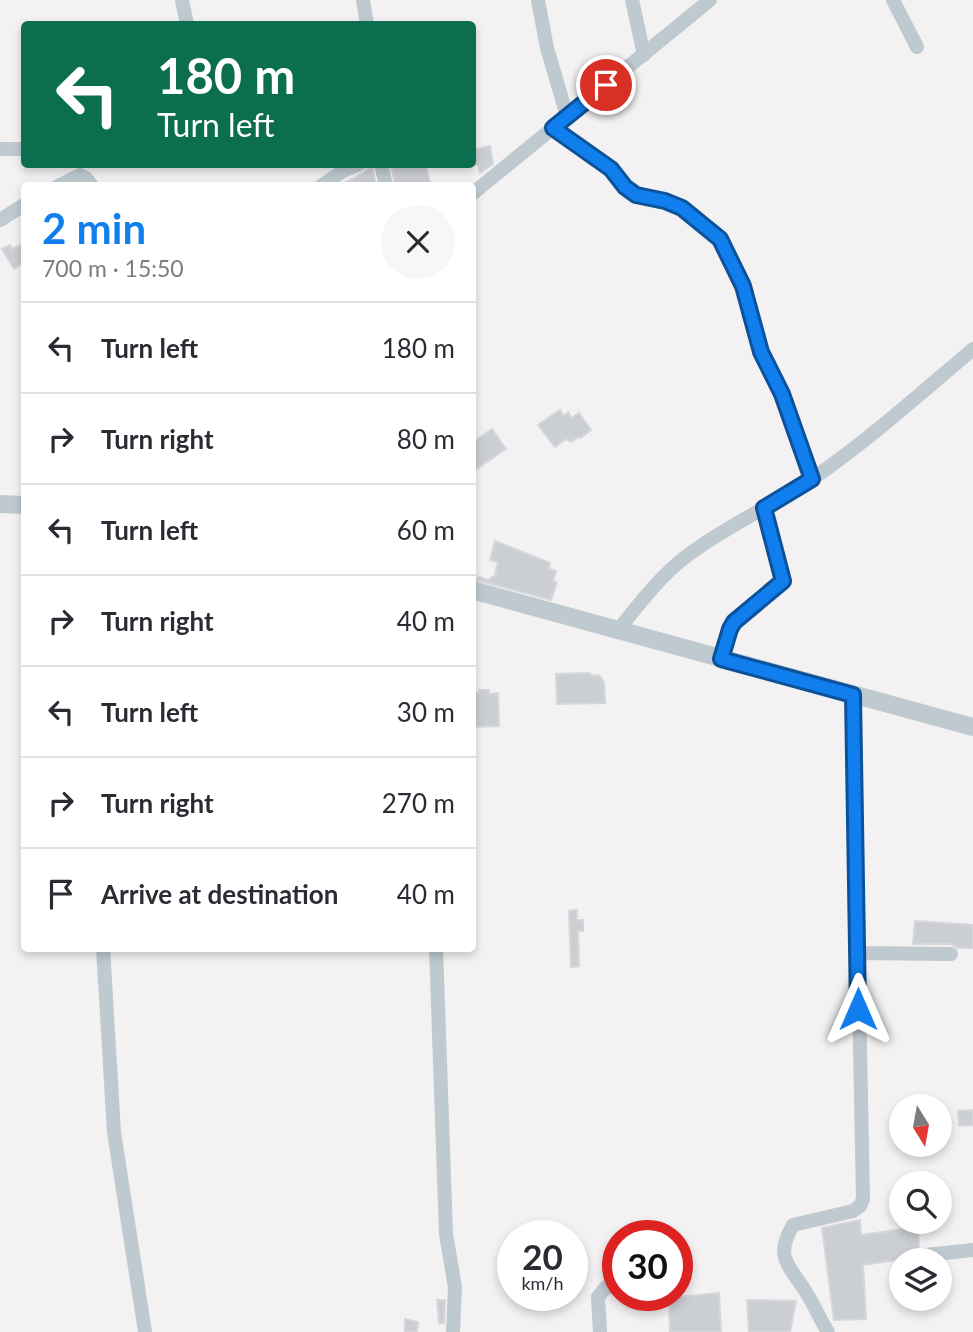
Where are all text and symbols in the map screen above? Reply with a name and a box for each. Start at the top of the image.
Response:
text: 180 m [157,46,295,104]
icon: left [42,49,133,140]
pin [576,55,636,115]
icon: arrive [587,66,625,104]
text: Turn left [157,105,274,144]
text: 2 min [42,203,146,253]
button: close [381,205,455,279]
text: 700 m · 15:50 [42,254,184,282]
icon: left [42,329,80,367]
text: Turn left [101,332,198,364]
text: 180 m [382,332,455,364]
icon: right [42,420,80,458]
text: Turn right [101,423,214,455]
text: 80 m [397,423,455,455]
icon: left [42,511,80,549]
text: Turn left [101,514,198,546]
text: 60 m [397,514,455,546]
icon: right [42,602,80,640]
text: Turn right [101,605,214,637]
text: 40 m [397,605,455,637]
icon: left [42,693,80,731]
text: Turn left [101,696,198,728]
text: 30 m [397,696,455,728]
icon: right [42,784,80,822]
text: Turn right [101,787,214,819]
text: 270 m [382,787,455,819]
icon: arrive [42,875,80,913]
text: Arrive at destination [101,878,338,910]
text: 40 m [397,878,455,910]
position arrow [821,972,895,1046]
north arrow [889,1094,952,1157]
map controls [889,1094,952,1311]
button: search [889,1171,952,1234]
speed limit sign: 30 [602,1220,693,1311]
text: 20 [522,1235,563,1277]
button: layers [889,1248,952,1311]
text: km/h [521,1272,564,1294]

